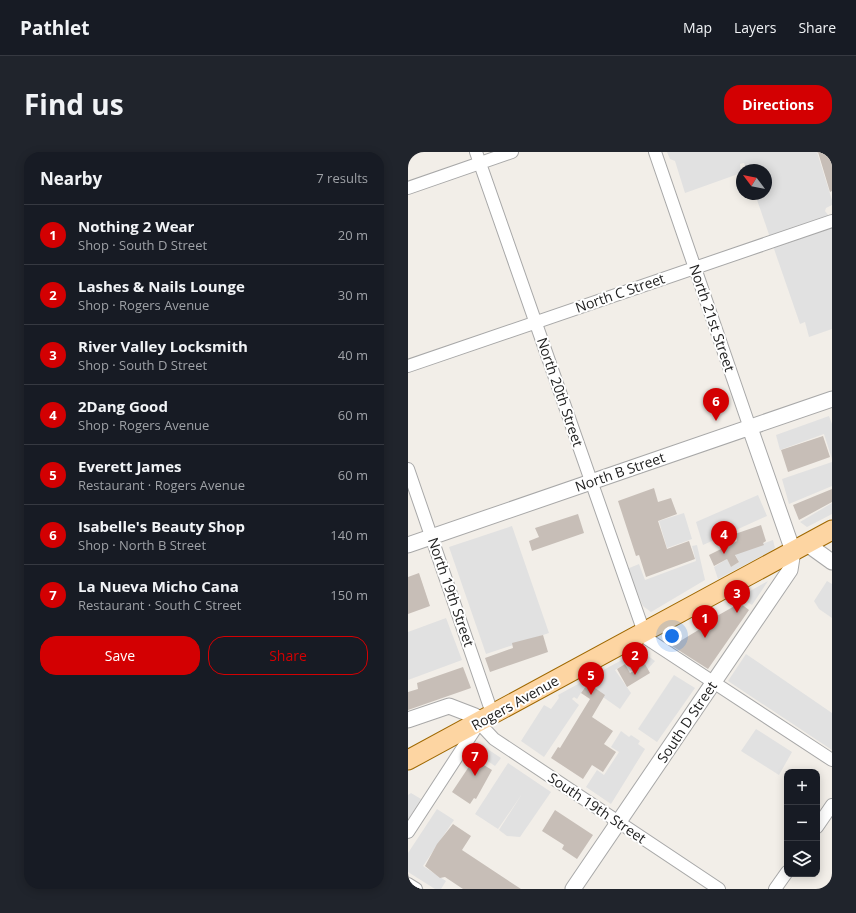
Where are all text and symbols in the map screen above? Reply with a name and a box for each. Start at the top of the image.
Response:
text: Pathlet [20,15,89,41]
text: Map [683,18,712,37]
text: Layers [734,18,776,37]
text: Share [798,18,836,37]
text: Find us [24,85,124,123]
button: Directions [724,85,832,124]
north arrow [736,164,772,200]
text: Nearby [40,167,102,190]
text: 7 results [316,169,368,187]
text: Nothing 2 Wear [78,216,194,236]
text: 1 [49,226,57,244]
text: 20 m [338,226,368,244]
text: Shop · South D Street [78,236,207,254]
street label: North 21st Street [685,262,740,374]
street label: North C Street [573,268,667,317]
text: Lashes & Nails Lounge [78,276,245,296]
text: 2 [49,286,57,304]
text: 30 m [338,286,368,304]
text: Shop · Rogers Avenue [78,296,209,314]
street label: North 20th Street [533,335,588,449]
text: River Valley Locksmith [78,336,248,356]
text: 3 [49,346,57,364]
text: 40 m [338,346,368,364]
text: Shop · South D Street [78,356,207,374]
pin: 6 [703,388,729,421]
text: 2Dang Good [78,396,168,416]
text: 4 [49,406,57,424]
text: 60 m [338,406,368,424]
text: Shop · Rogers Avenue [78,416,209,434]
street label: North B Street [572,447,667,496]
text: Everett James [78,456,181,476]
text: 5 [49,466,57,484]
text: 60 m [338,466,368,484]
text: Restaurant · Rogers Avenue [78,476,245,494]
text: Isabelle's Beauty Shop [78,516,245,536]
pin: 4 [711,521,737,554]
text: 6 [49,526,57,544]
text: 140 m [330,526,368,544]
street label: North 19th Street [424,535,479,649]
text: Shop · North B Street [78,536,206,554]
text: La Nueva Micho Cana [78,576,239,596]
pin: 3 [724,580,750,613]
text: 7 [49,586,57,604]
text: 150 m [330,586,368,604]
text: Restaurant · South C Street [78,596,241,614]
pin: 1 [692,605,718,638]
your location [662,626,682,646]
button: Save [40,636,200,675]
button: Share [208,636,368,675]
pin: 2 [622,642,648,675]
pin: 5 [578,662,604,695]
street label: Rogers Avenue [468,671,562,734]
street label: South D Street [652,677,721,766]
pin: 7 [462,743,488,776]
street label: South 19th Street [545,768,650,847]
map controls [784,769,820,877]
button: + [784,769,820,805]
button: − [784,805,820,841]
button: layers [784,841,820,877]

